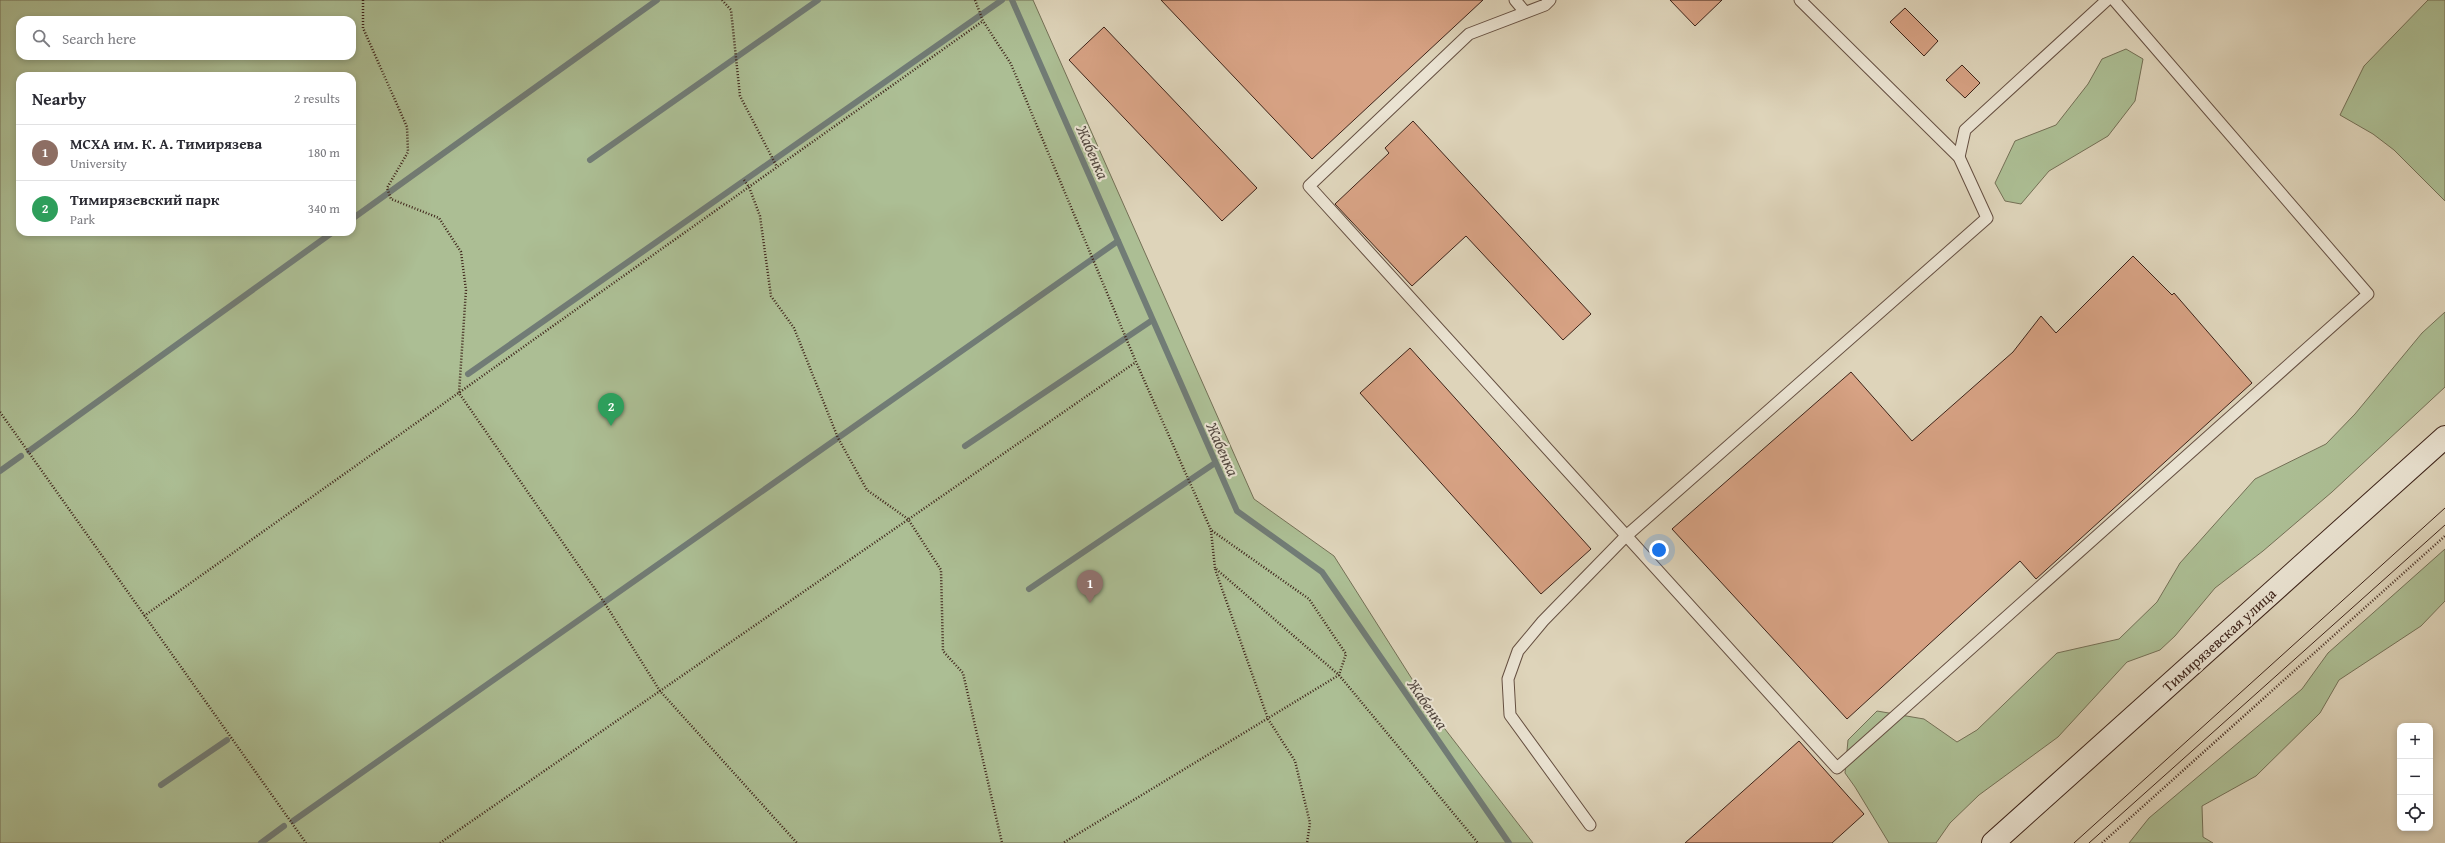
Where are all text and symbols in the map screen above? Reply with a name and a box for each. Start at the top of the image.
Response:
search box [16,16,356,60]
icon: search [30,27,52,49]
text: Search here [62,28,136,49]
text: Nearby [32,86,86,111]
text: 2 results [294,89,340,108]
water label: Жабенка [1070,120,1116,184]
text: МСХА им. К. А. Тимирязева [70,133,262,154]
text: 1 [42,143,48,162]
text: 180 m [308,143,340,162]
text: University [70,154,127,173]
text: Тимирязевский парк [70,189,219,210]
text: 2 [42,199,48,218]
text: 340 m [308,199,340,218]
text: Park [70,210,95,229]
pin: 2 [598,393,624,426]
water label: Жабенка [1200,417,1246,481]
your location [1649,540,1669,560]
pin: 1 [1077,570,1103,603]
street label: Тимирязевская улица [2158,583,2281,697]
water label: Жабенка [1401,673,1455,735]
map controls [2397,723,2433,831]
button: + [2397,723,2433,759]
button: − [2397,759,2433,795]
button: locate [2397,795,2433,831]

